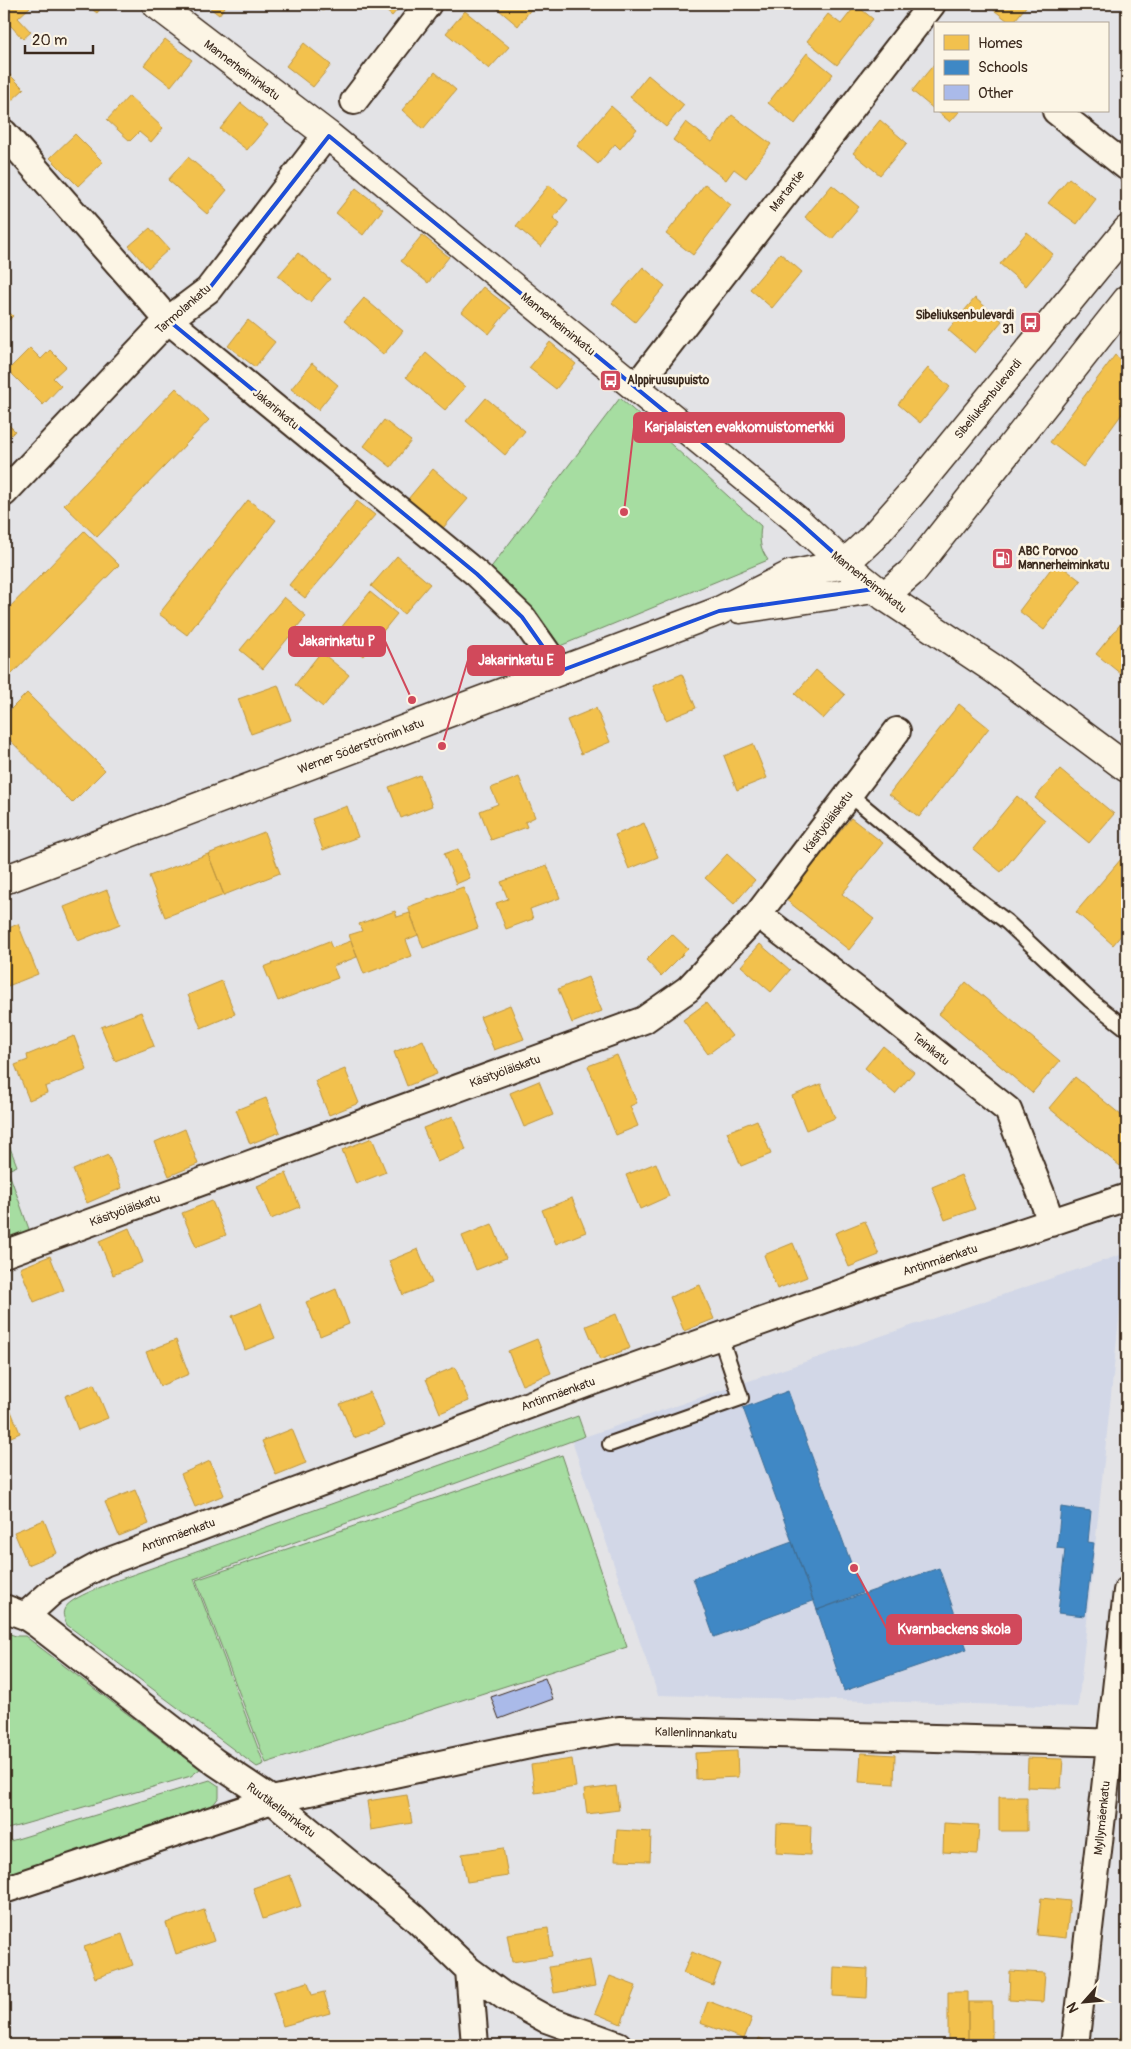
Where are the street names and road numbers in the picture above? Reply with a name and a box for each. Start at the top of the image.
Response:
street label: Mannerheiminkatu [201,37,283,104]
street label: Martantie [767,168,808,215]
street label: Tarmolankatu [152,281,214,338]
street label: Mannerheiminkatu [517,290,598,359]
street label: Sibeliuksenbulevardi [952,356,1025,442]
street label: Jakarinkatu [249,386,302,433]
street label: Mannerheiminkatu [828,548,909,617]
street label: Werner Söderströmin katu [296,715,426,777]
street label: Käsityöläiskatu [800,788,857,856]
street label: Teinikatu [909,1030,952,1069]
street label: Käsityöläiskatu [468,1052,543,1091]
street label: Käsityöläiskatu [88,1191,163,1230]
street label: Antinmäenkatu [901,1241,980,1280]
street label: Antinmäenkatu [519,1374,597,1415]
street label: Antinmäenkatu [139,1515,217,1556]
street label: Kallenlinnankatu [654,1725,738,1742]
street label: Ruutikellarinkatu [243,1780,318,1841]
street label: Myllymäenkatu [1091,1780,1114,1856]

